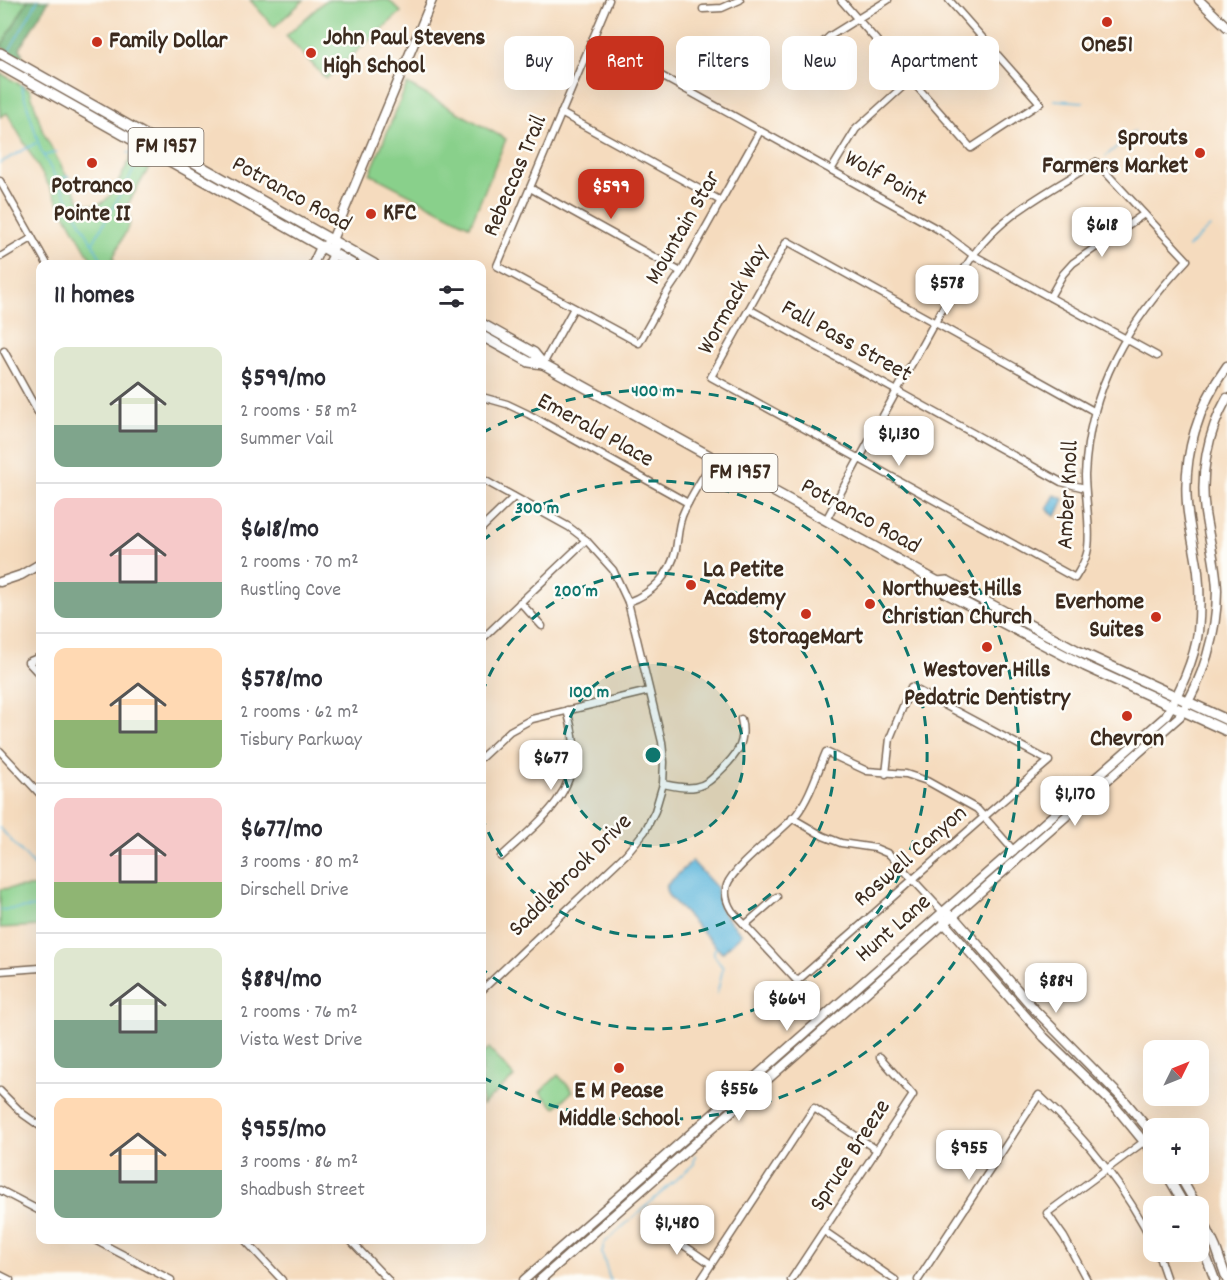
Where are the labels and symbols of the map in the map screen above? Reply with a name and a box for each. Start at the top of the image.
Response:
marker: One51 [1100,15,1114,29]
place label: John Paul Stevens High School [323,22,485,84]
place label: Family Dollar [109,25,229,59]
place label: One51 [1081,29,1133,63]
marker: Family Dollar [90,35,104,49]
marker: John Paul Stevens High School [304,46,318,60]
street label: Rebeccas Trail [475,110,557,242]
place label: Sprouts Farmers Market [1042,122,1188,184]
road number: FM 1957 [128,128,204,166]
street label: Wolf Point [837,142,933,216]
marker: Sprouts Farmers Market [1193,146,1207,160]
street label: Potranco Road [225,148,357,242]
marker: Potranco Pointe II [85,156,99,170]
street label: Mountain Star [638,164,730,291]
pin: $599 [575,169,647,220]
place label: Potranco Pointe II [51,170,133,232]
place label: KFC [383,197,417,231]
marker: KFC [364,207,378,221]
pin: $618 [1066,207,1138,258]
street label: Wormack Way [690,238,779,361]
pin: $578 [911,265,983,316]
street label: Fall Pass Street [774,292,918,392]
text: 400 m [631,380,675,405]
street label: Emerald Place [531,385,659,477]
pin: $1,130 [850,416,948,467]
street label: Amber Knoll [1049,439,1089,550]
road number: FM 1957 [702,454,777,492]
street label: Potranco Road [794,470,926,564]
text: 300 m [515,497,559,522]
place label: La Petite Academy [703,554,786,616]
place label: Northwest Hills Christian Church [882,573,1032,635]
marker: La Petite Academy [684,578,698,592]
text: 200 m [554,580,598,605]
place label: Everhome Suites [1055,586,1144,648]
marker: Northwest Hills Christian Church [863,597,877,611]
marker: StorageMart [799,607,813,621]
marker: Everhome Suites [1149,610,1163,624]
place label: StorageMart [749,621,863,655]
marker: Westover Hills Pedatric Dentistry [980,640,994,654]
place label: Westover Hills Pedatric Dentistry [904,654,1071,716]
text: 100 m [569,681,609,706]
marker: Chevron [1120,709,1134,723]
place label: Chevron [1090,723,1164,757]
pin: $677 [515,740,587,791]
centre of rings [643,745,663,765]
pin: $1,170 [1026,776,1124,827]
street label: Roswell Canyon [847,798,975,916]
street label: Saddlebrook Drive [501,806,641,946]
street label: Hunt Lane [849,886,939,972]
pin: $884 [1020,963,1092,1014]
pin: $664 [751,981,823,1032]
north arrow [1143,1040,1209,1106]
marker: E M Pease Middle School [612,1061,626,1075]
pin: $556 [703,1071,775,1122]
place label: E M Pease Middle School [558,1075,680,1137]
street label: Spruce Breeze [802,1093,900,1219]
pin: $955 [933,1130,1005,1181]
pin: $1,480 [628,1205,726,1256]

